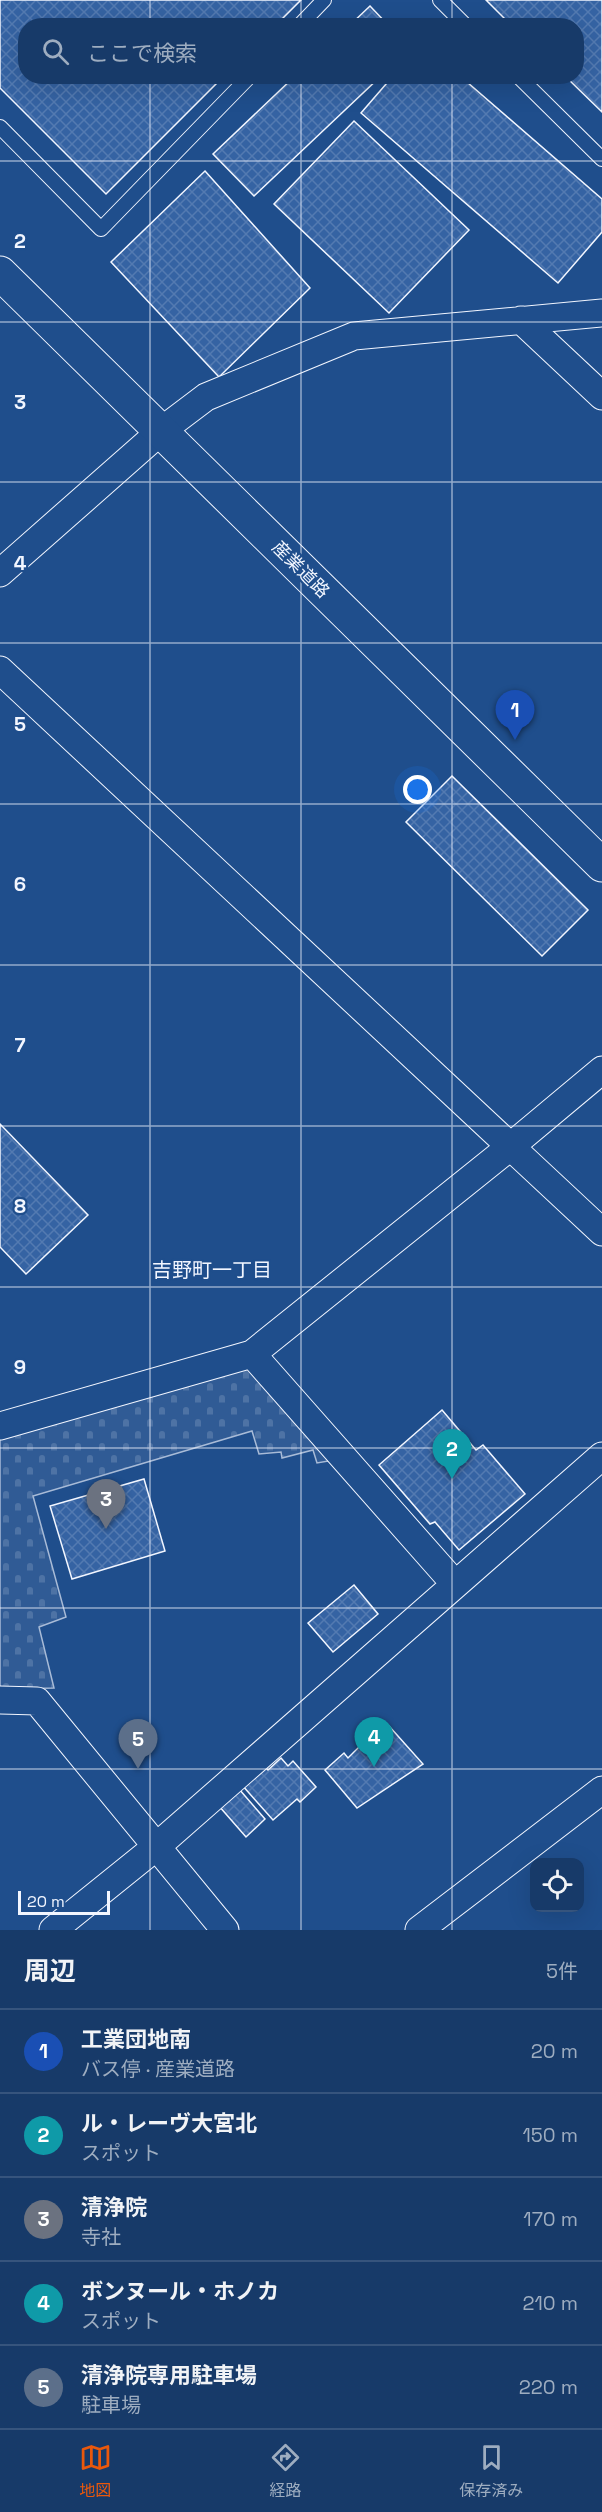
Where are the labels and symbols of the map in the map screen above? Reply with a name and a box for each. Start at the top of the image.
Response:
text: 2 [14,228,26,254]
text: 3 [14,389,26,415]
street label: 産業道路 [267,535,335,603]
text: 4 [14,550,27,576]
pin: 1 [496,690,534,740]
text: 5 [14,711,26,737]
your location [403,775,432,804]
text: 6 [14,871,26,897]
text: 7 [14,1032,26,1058]
text: 8 [14,1193,26,1219]
district label: 吉野町一丁目 [152,1257,272,1283]
text: 9 [14,1354,26,1380]
pin: 2 [432,1430,472,1479]
pin: 3 [86,1480,126,1529]
pin: 4 [354,1718,394,1767]
pin: 5 [118,1720,158,1769]
scale bar [18,1888,110,1916]

